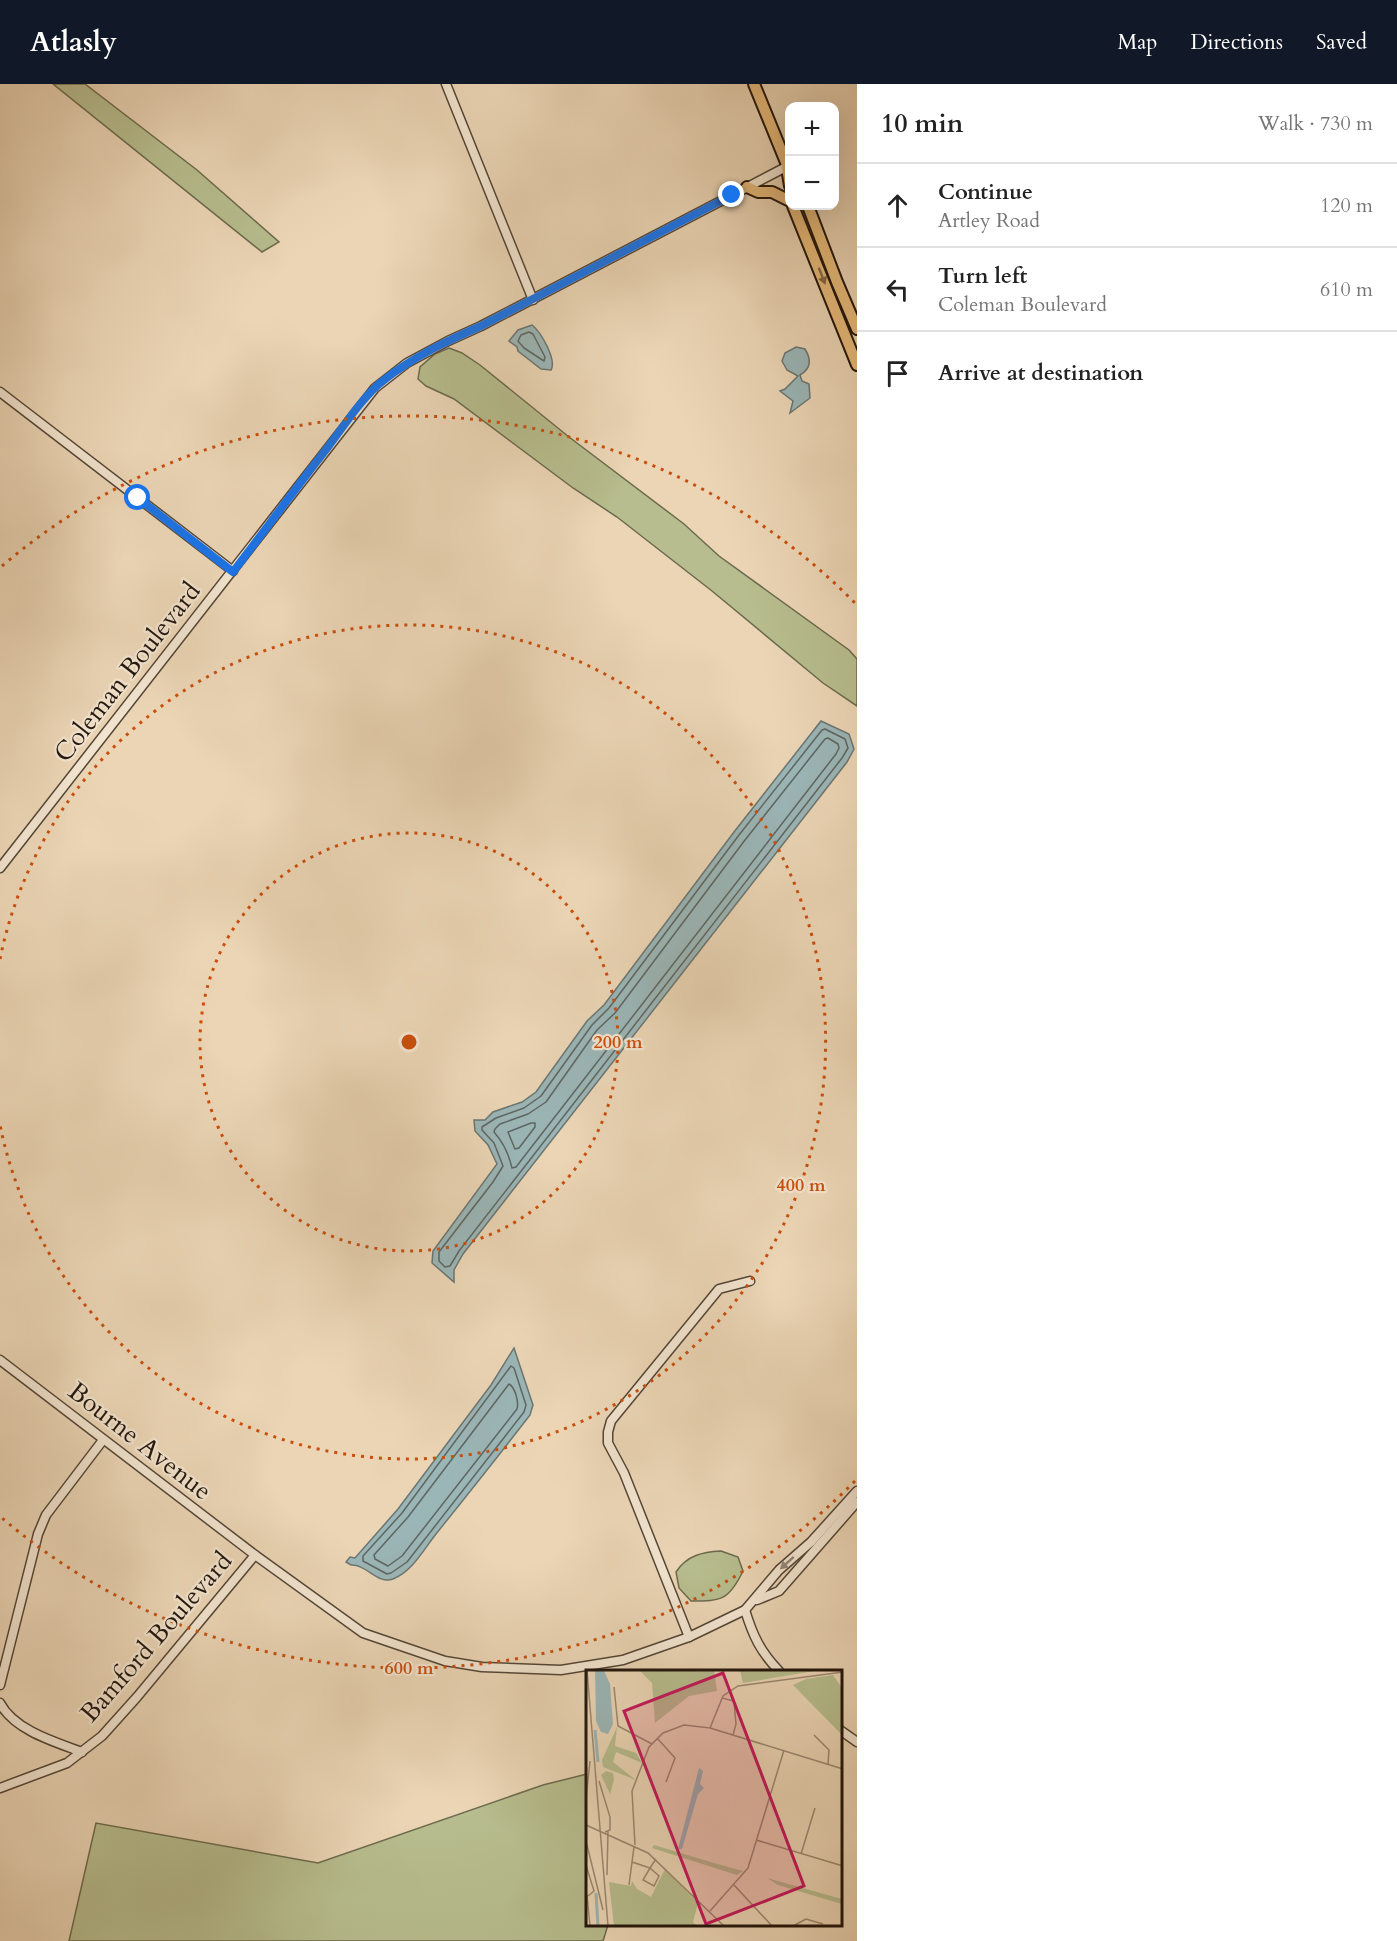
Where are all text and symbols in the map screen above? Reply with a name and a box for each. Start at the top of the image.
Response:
text: Atlasly [30,23,117,61]
text: Map [1117,28,1157,57]
text: Directions [1190,28,1283,57]
text: Saved [1316,28,1367,57]
map controls [785,102,839,210]
button: + [785,102,839,156]
text: 10 min [881,106,964,141]
text: Walk · 730 m [1258,110,1373,137]
button: − [785,156,839,210]
text: Continue [938,177,1033,207]
route end [718,181,744,207]
icon: ahead [881,189,914,222]
text: 120 m [1320,192,1373,219]
text: Artley Road [938,207,1040,234]
text: Turn left [938,261,1027,291]
one-way arrow [818,267,828,285]
icon: left [881,273,914,306]
text: 610 m [1320,276,1373,303]
text: Coleman Boulevard [938,291,1107,318]
icon: arrive [881,357,914,390]
text: Arrive at destination [938,358,1143,388]
route start [124,484,150,510]
street label: Coleman Boulevard [46,575,208,769]
text: 200 m [593,1030,643,1055]
centre of rings [399,1032,419,1052]
text: 400 m [776,1173,826,1198]
street label: Bourne Avenue [61,1374,219,1508]
street label: Bamford Boulevard [72,1544,240,1730]
one-way arrow [780,1556,795,1569]
text: 600 m [384,1656,434,1681]
inset map [586,1670,842,1926]

